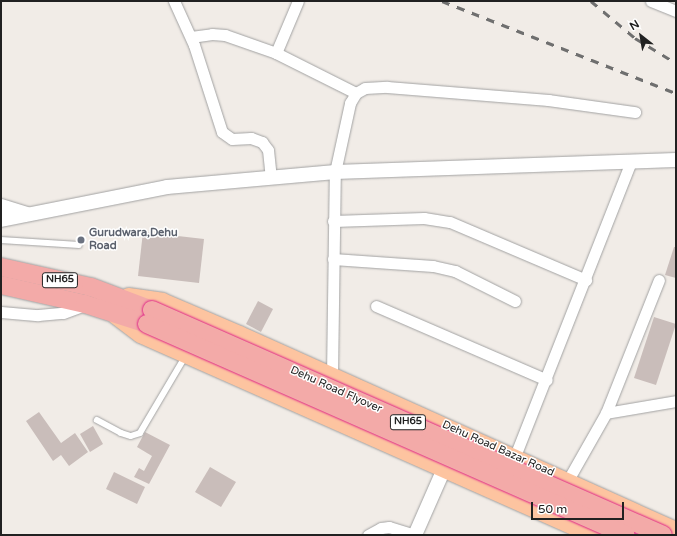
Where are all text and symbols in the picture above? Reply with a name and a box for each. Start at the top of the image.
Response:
north arrow [621,16,661,56]
text: N [627,17,642,33]
place label: Gurudwara,Dehu Road [89,227,178,253]
marker: Gurudwara,Dehu Road [76,235,86,245]
road number: NH65 [41,272,79,288]
street label: Dehu Road Flyover [288,364,384,416]
road number: NH65 [389,414,427,430]
street label: Dehu Road Bazar Road [440,418,556,480]
scale bar [533,494,626,520]
text: 50 m [538,502,567,516]

